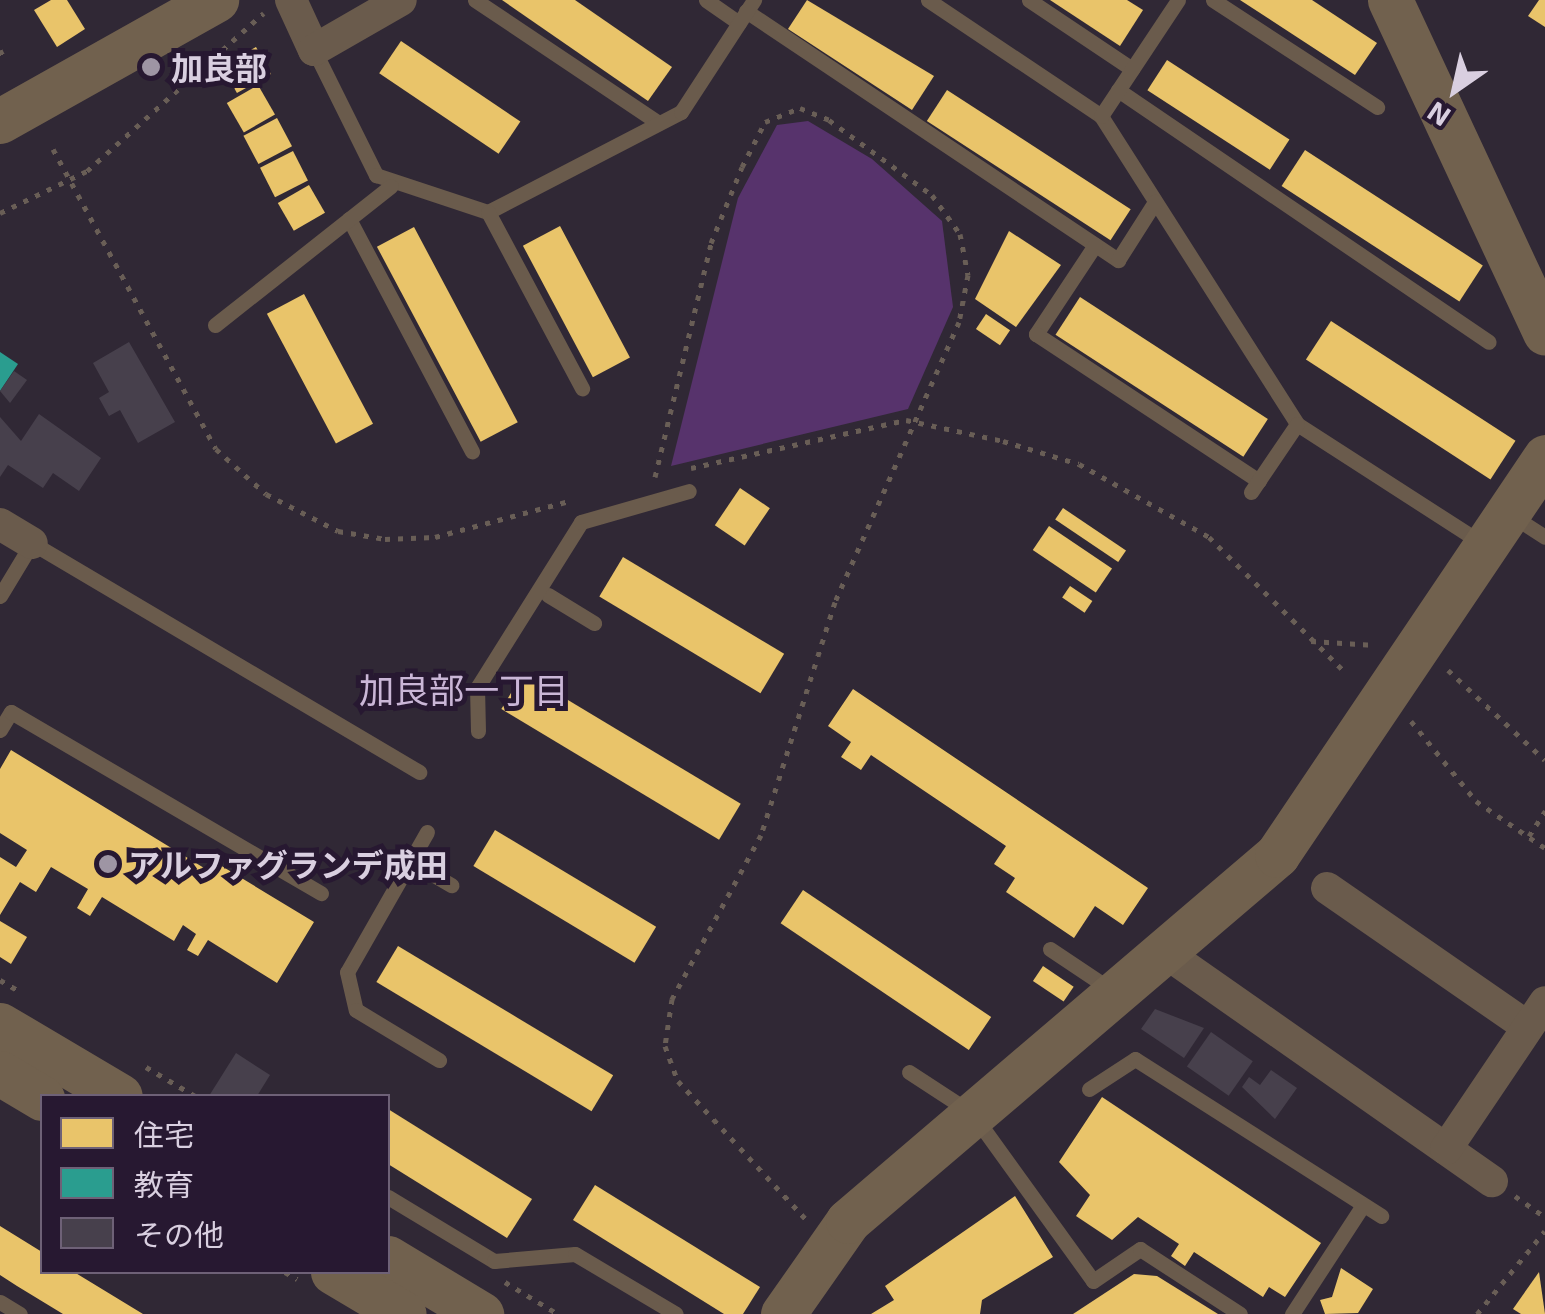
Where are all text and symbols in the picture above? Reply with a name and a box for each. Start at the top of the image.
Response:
north arrow [1405,40,1505,140]
place label: 加良部 [171,48,267,86]
marker: 加良部 [140,56,162,78]
text: N [1420,95,1456,135]
district label: 加良部一丁目 [359,668,569,710]
place label: アルファグランデ成田 [128,845,448,883]
marker: アルファグランデ成田 [97,853,119,875]
legend [40,1094,390,1274]
text: 住宅 [134,1116,194,1152]
text: 教育 [134,1166,194,1202]
text: その他 [134,1216,224,1252]

